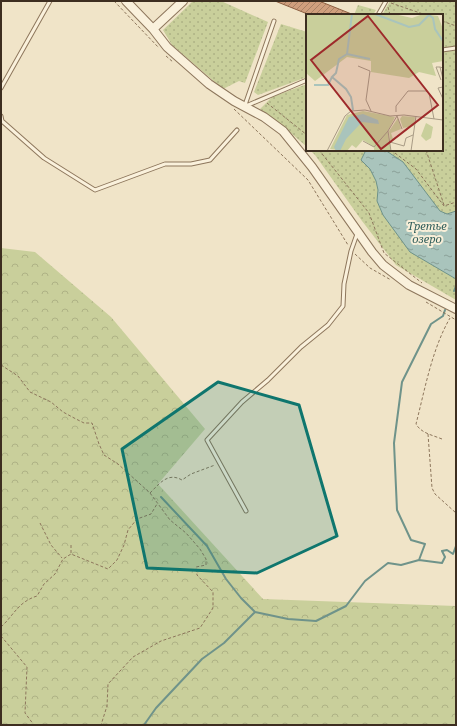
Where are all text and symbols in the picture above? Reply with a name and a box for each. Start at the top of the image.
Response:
inset map [306,14,443,151]
water label: Третье озеро [407,218,447,246]

